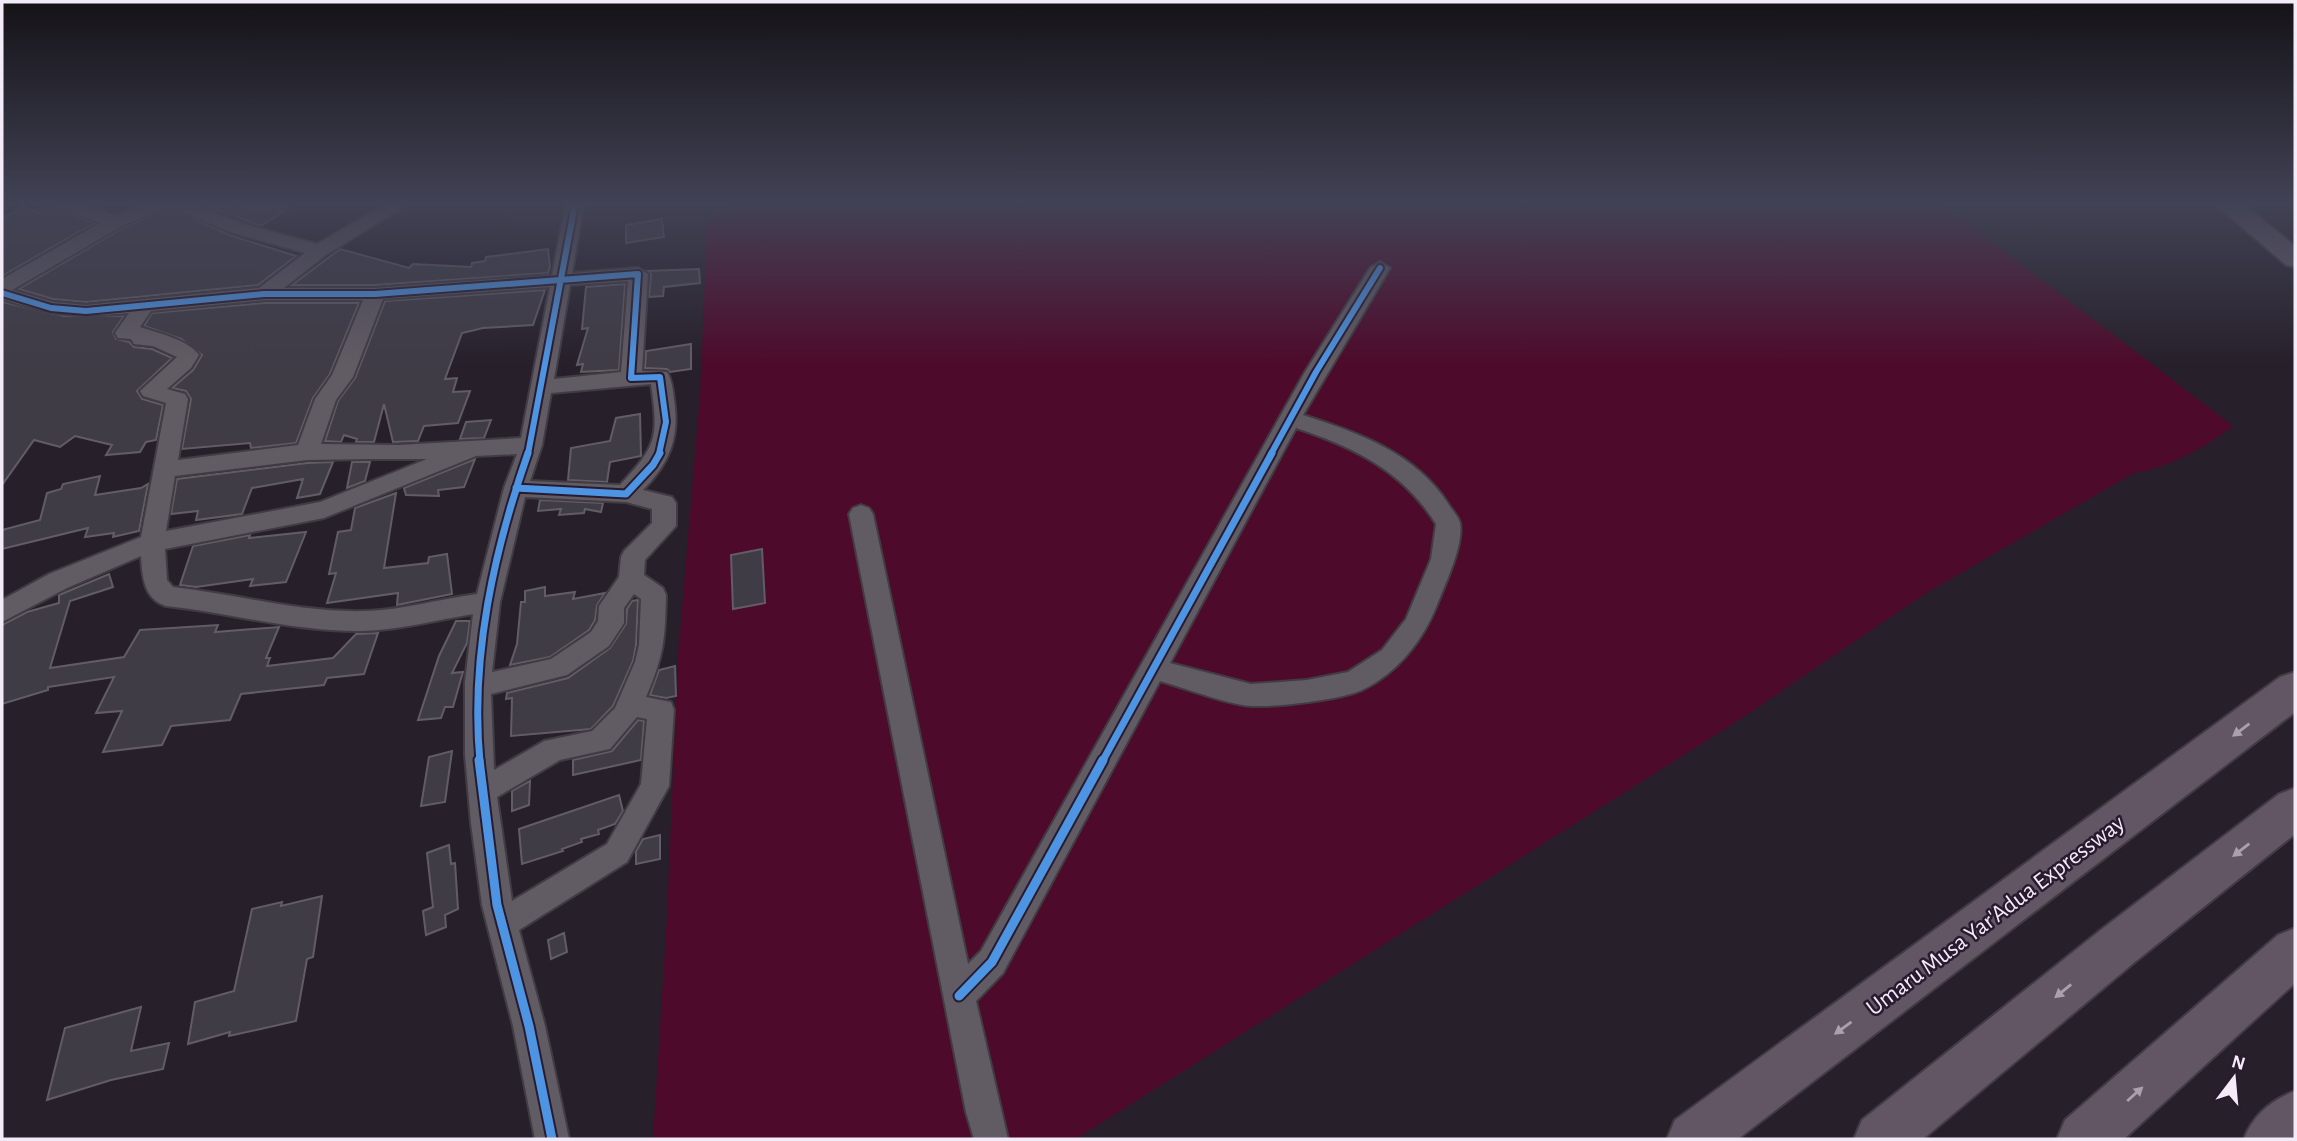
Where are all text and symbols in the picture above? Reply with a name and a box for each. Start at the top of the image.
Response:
one-way arrow [2232,723,2250,737]
street label: Umaru Musa Yar'Adua Expressway [1862,811,2129,1021]
one-way arrow [2233,842,2251,857]
one-way arrow [2054,983,2072,998]
one-way arrow [1834,1021,1852,1035]
north arrow [2199,1043,2269,1113]
text: N [2229,1052,2247,1074]
one-way arrow [2126,1086,2144,1102]

